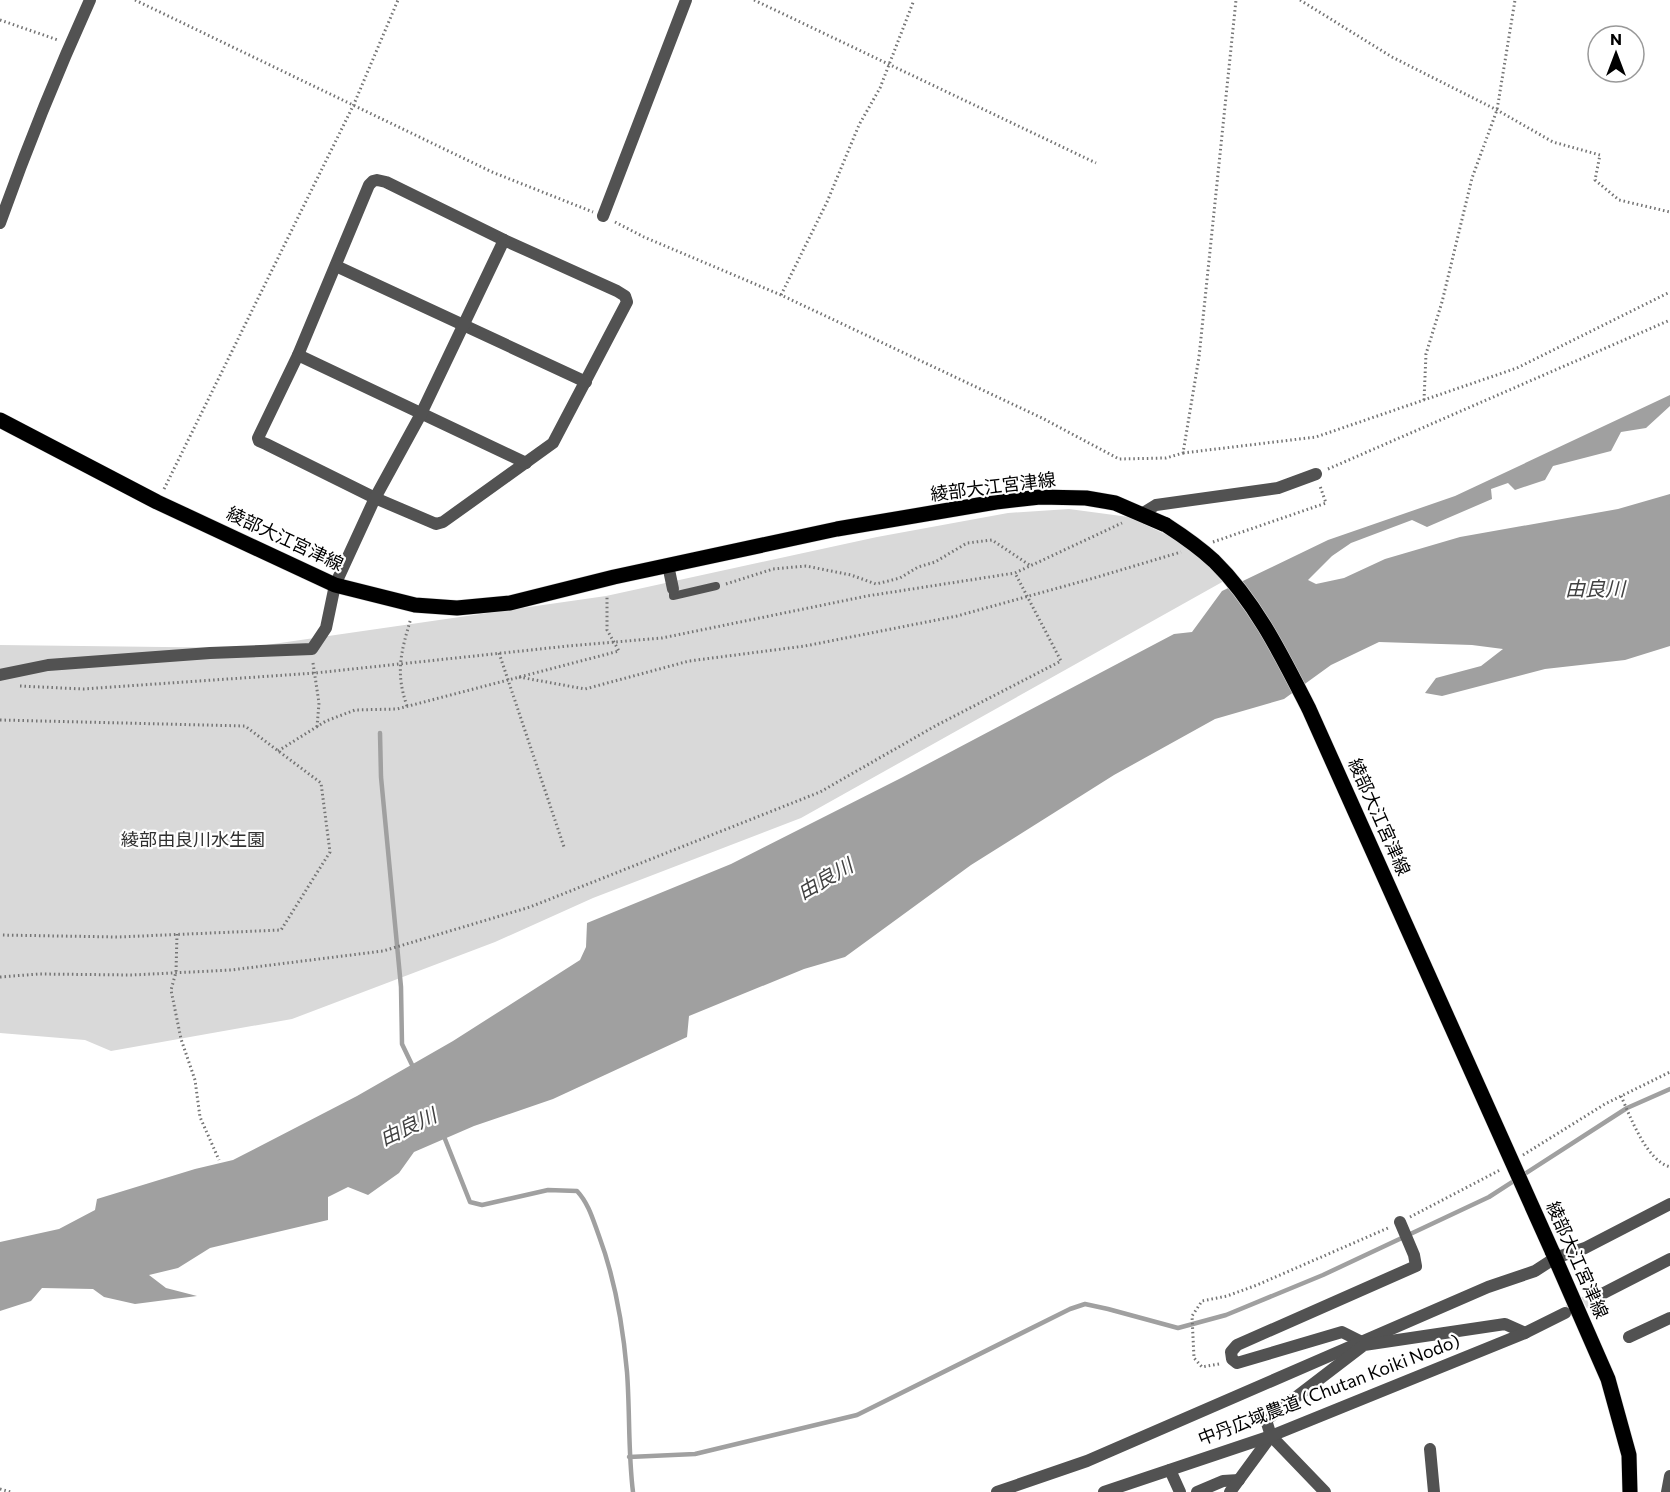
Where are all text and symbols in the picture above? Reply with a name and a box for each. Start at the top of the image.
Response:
north arrow [1586,24,1646,84]
text: N [1610,29,1622,48]
street label: 綾部大江宮津線 [929,467,1057,505]
street label: 綾部大江宮津線 [224,501,347,575]
water label: 由良川 [1565,576,1627,600]
street label: 綾部大江宮津線 [1344,755,1416,879]
park label: 綾部由良川水生園 [121,828,265,850]
water label: 由良川 [793,852,858,904]
water label: 由良川 [375,1102,442,1150]
street label: 綾部大江宮津線 [1542,1198,1614,1322]
street label: 中丹広域農道 (Chutan Koiki Nodo) [1195,1329,1463,1449]

